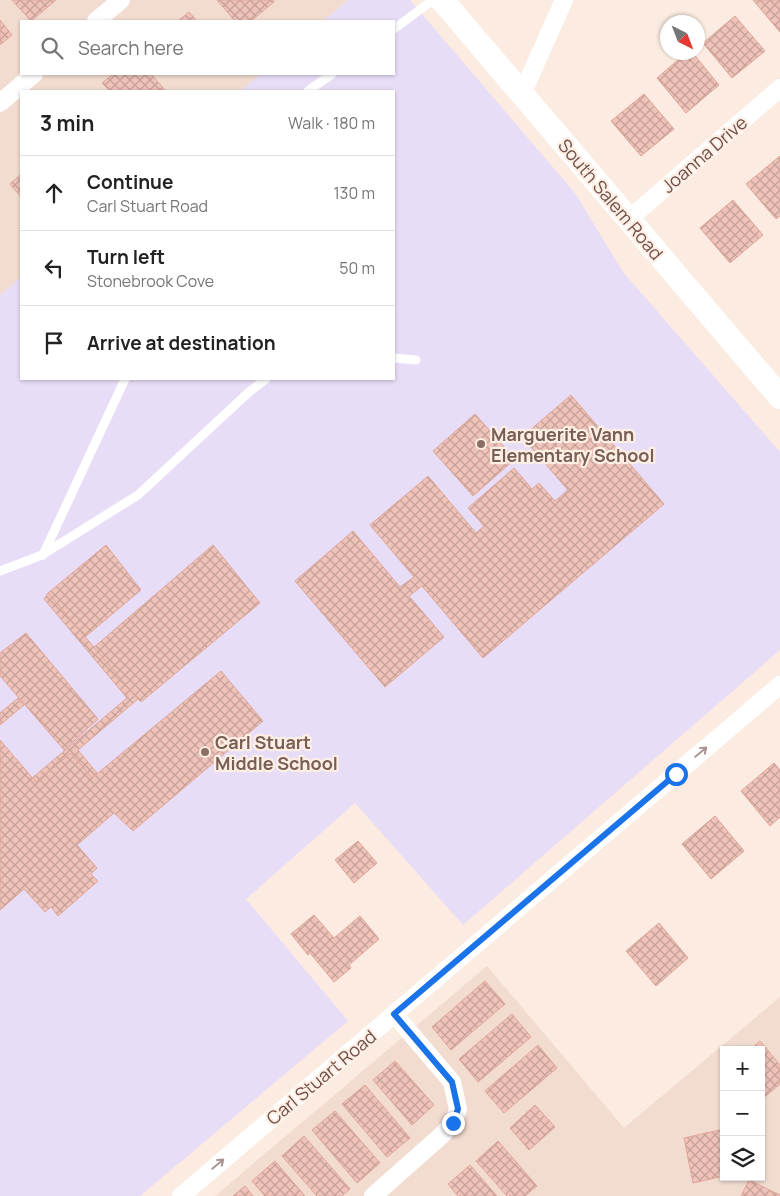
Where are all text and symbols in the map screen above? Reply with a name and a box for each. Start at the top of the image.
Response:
north arrow [660,15,705,60]
search box [20,20,395,75]
icon: search [38,34,66,62]
text: Search here [78,35,184,61]
text: 3 min [40,109,94,137]
street label: Joanna Drive [656,110,752,198]
text: Walk · 180 m [288,112,375,134]
street label: South Salem Road [553,133,669,265]
text: Continue [87,169,173,195]
icon: ahead [40,179,68,207]
text: 130 m [333,182,375,204]
text: Carl Stuart Road [87,195,208,217]
text: Turn left [87,244,165,270]
icon: left [40,254,68,282]
text: 50 m [339,257,375,279]
text: Stonebrook Cove [87,270,214,292]
icon: arrive [40,329,68,357]
text: Arrive at destination [87,330,276,356]
place label: Marguerite Vann Elementary School [491,422,654,467]
marker: Marguerite Vann Elementary School [475,438,487,450]
place label: Carl Stuart Middle School [215,730,338,775]
marker: Carl Stuart Middle School [199,746,211,758]
one-way arrow [695,747,708,758]
route start [665,763,688,786]
street label: Carl Stuart Road [261,1024,381,1130]
map controls [720,1046,765,1181]
button: + [720,1046,765,1091]
button: − [720,1091,765,1136]
route end [442,1112,465,1135]
button: layers [720,1136,765,1181]
one-way arrow [212,1159,225,1170]

